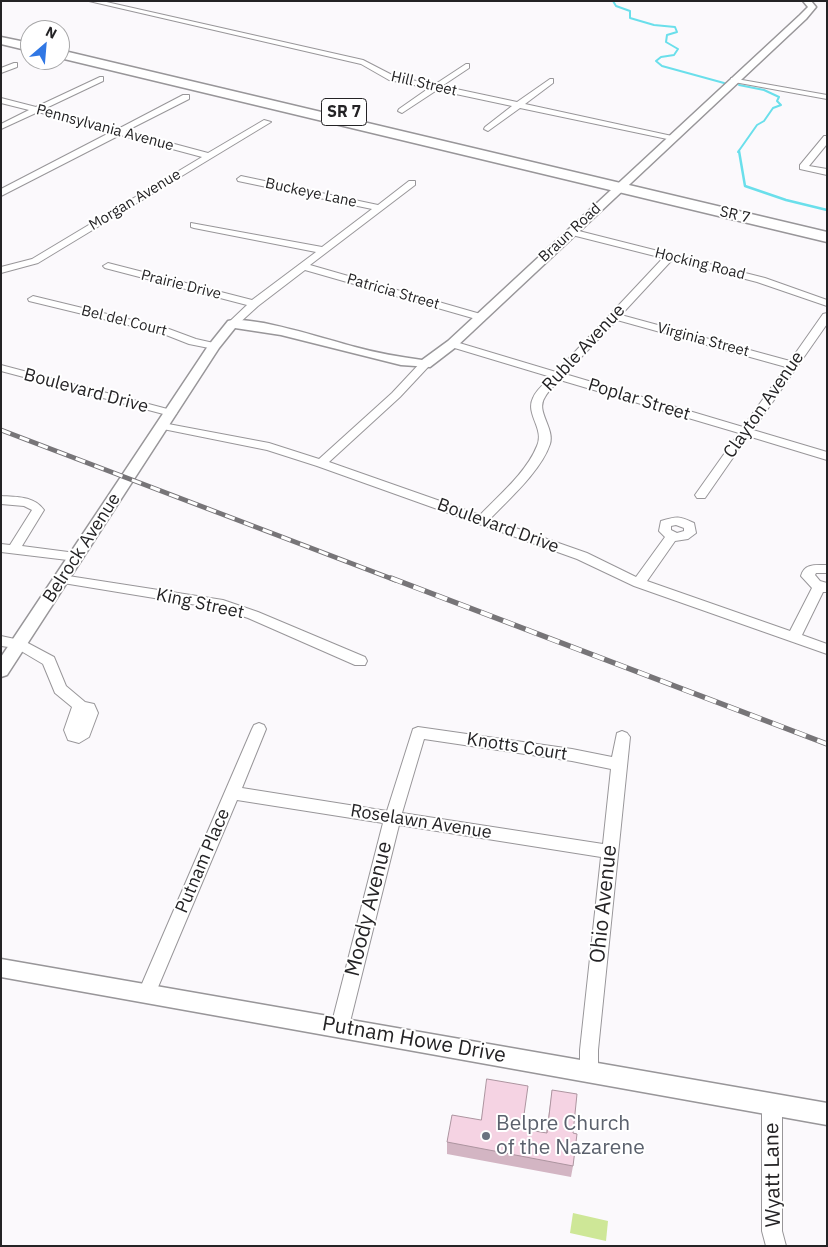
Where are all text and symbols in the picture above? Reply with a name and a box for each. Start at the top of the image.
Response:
north arrow [20,20,70,70]
text: N [43,22,60,43]
street label: Hill Street [389,68,459,100]
road number: SR 7 [322,98,366,125]
street label: Pennsylvania Avenue [34,101,176,155]
street label: Morgan Avenue [86,166,184,234]
street label: Buckeye Lane [264,175,358,211]
street label: Braun Road [535,200,605,266]
street label: SR 7 [718,203,752,227]
street label: Hocking Road [653,244,747,284]
street label: Prairie Drive [139,266,223,304]
street label: Patricia Street [345,270,441,314]
street label: Ruble Avenue [538,300,630,396]
street label: Bel del Court [79,302,169,340]
street label: Virginia Street [655,319,751,361]
street label: Clayton Avenue [719,347,809,463]
street label: Boulevard Drive [21,364,151,418]
street label: Poplar Street [585,374,693,426]
street label: Belrock Avenue [39,489,125,607]
street label: Boulevard Drive [434,494,562,558]
street label: King Street [154,584,246,624]
street label: Knotts Court [465,728,569,766]
street label: Roselawn Avenue [349,800,493,844]
street label: Putnam Place [171,805,235,917]
street label: Moody Avenue [340,839,398,979]
street label: Ohio Avenue [585,844,623,964]
street label: Putnam Howe Drive [320,1011,508,1069]
place label: Belpre Church of the Nazarene [496,1111,645,1161]
street label: Wyatt Lane [759,1122,787,1228]
marker: Belpre Church of the Nazarene [480,1130,492,1142]

